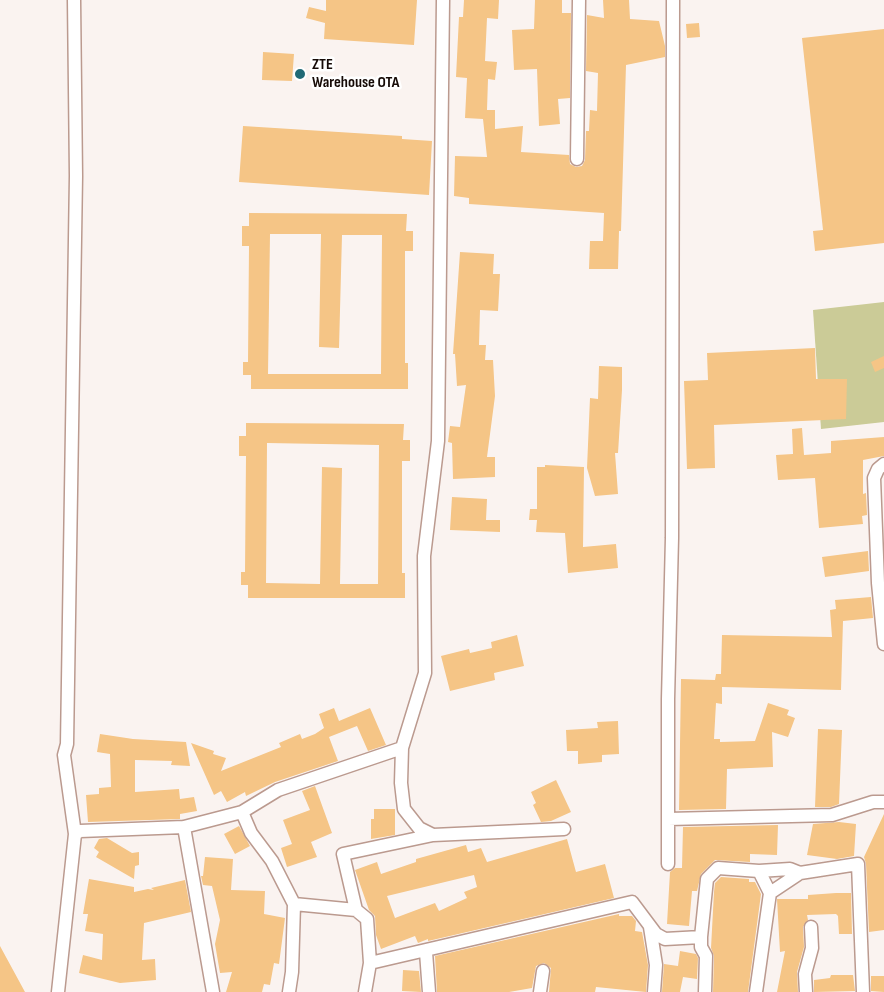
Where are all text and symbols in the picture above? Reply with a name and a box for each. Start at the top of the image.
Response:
place label: ZTE Warehouse OTA [312,55,399,93]
marker: ZTE Warehouse OTA [293,67,307,81]

